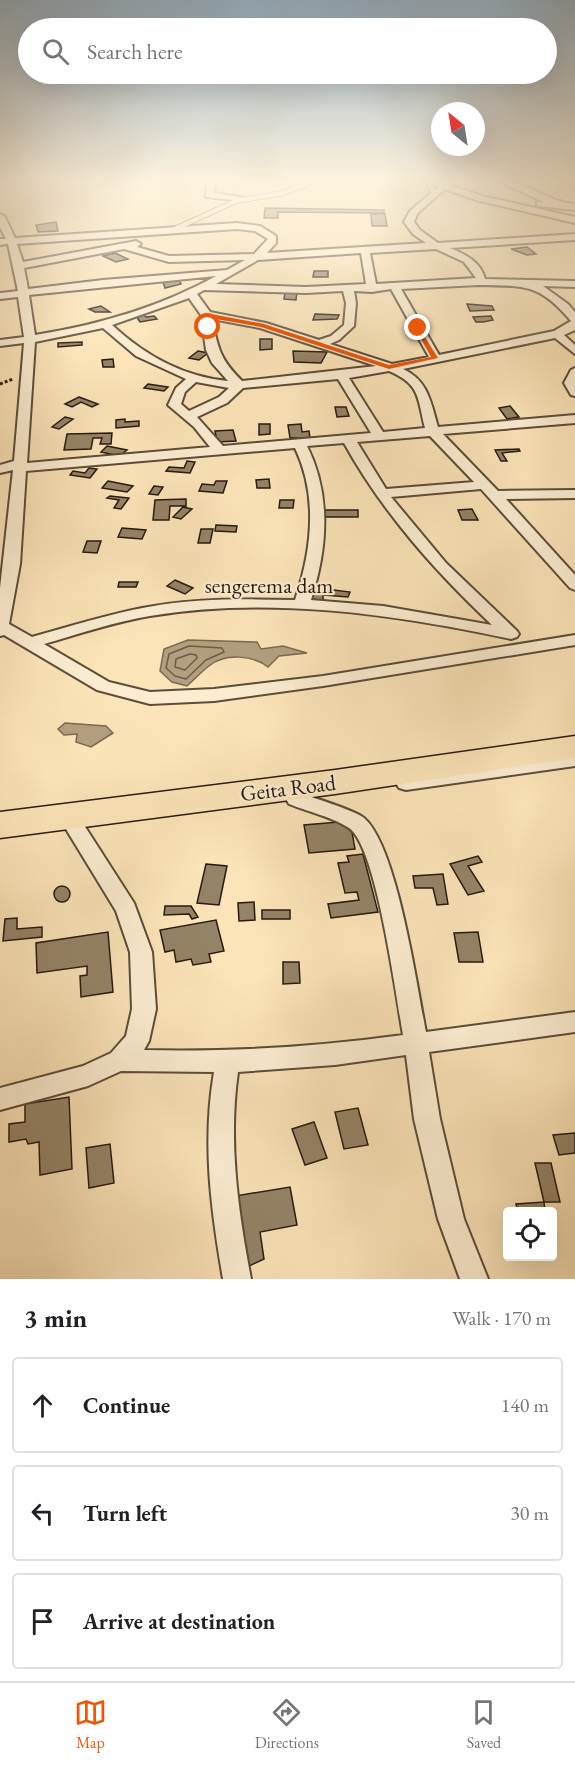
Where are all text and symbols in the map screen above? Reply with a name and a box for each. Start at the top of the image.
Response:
search box [18,18,557,84]
icon: search [39,35,72,68]
text: Search here [87,37,182,66]
north arrow [431,102,485,156]
route start [194,313,220,339]
route end [404,314,430,340]
street label: sengerema dam [205,571,333,600]
street label: Geita Road [239,768,338,808]
map controls [503,1207,557,1261]
button: locate [503,1207,557,1261]
text: 3 min [24,1301,87,1335]
text: Walk · 170 m [452,1305,551,1331]
icon: ahead [26,1389,59,1422]
text: Continue [83,1391,170,1420]
text: 140 m [501,1392,549,1418]
icon: left [26,1497,59,1530]
text: Turn left [83,1499,167,1528]
text: 30 m [510,1500,549,1526]
icon: arrive [26,1605,59,1638]
text: Arrive at destination [83,1607,275,1636]
tab: Map [74,1696,107,1753]
tab: Directions [255,1696,319,1753]
tab: Saved [467,1696,501,1753]

